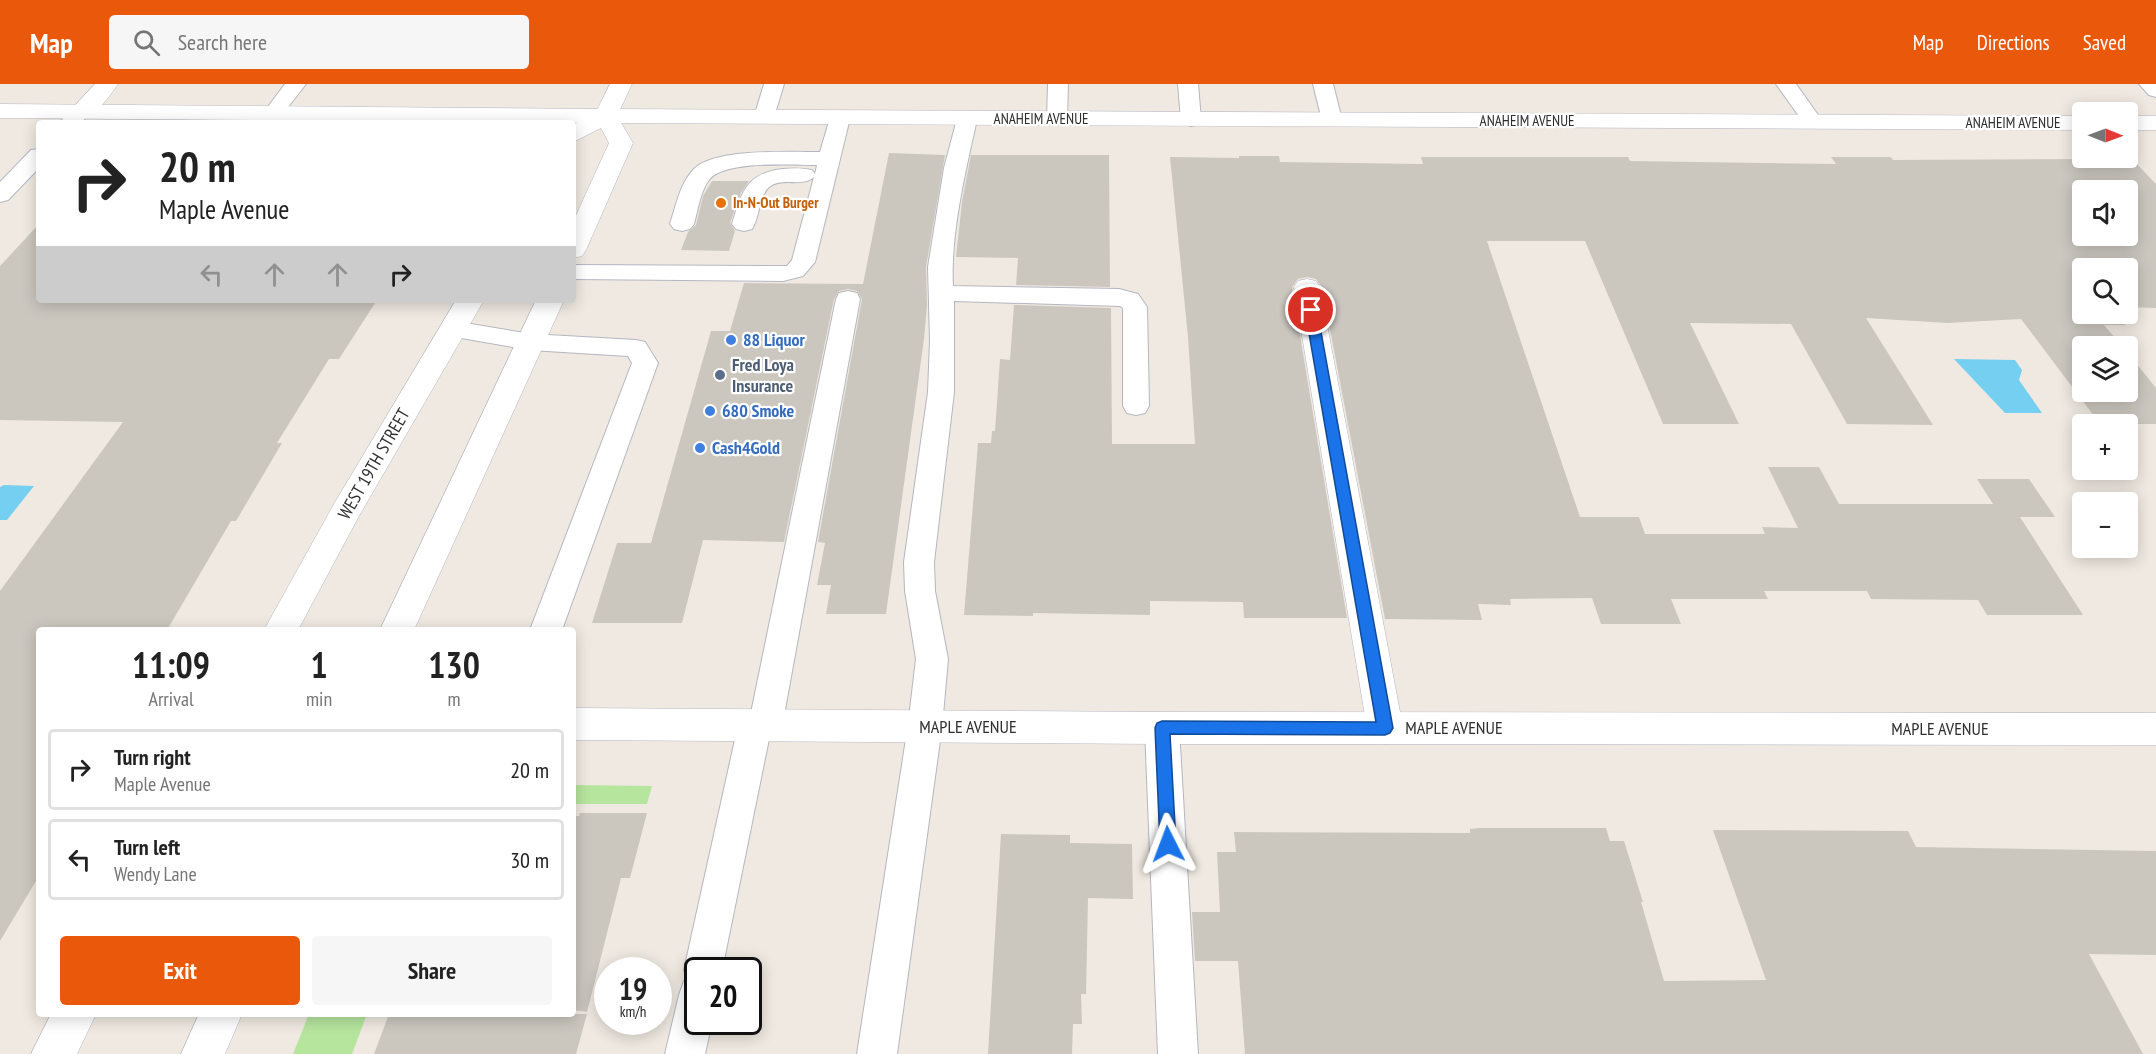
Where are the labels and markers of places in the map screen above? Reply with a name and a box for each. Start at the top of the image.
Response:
place label: In-N-Out Burger [733,193,819,212]
marker: In-N-Out Burger [714,196,728,210]
pin [1285,284,1336,335]
place label: 88 Liquor [743,328,806,351]
marker: 88 Liquor [724,333,738,347]
place label: Fred Loya Insurance [732,353,794,397]
marker: Fred Loya Insurance [713,368,727,382]
place label: 680 Smoke [722,399,795,422]
marker: 680 Smoke [703,404,717,418]
place label: Cash4Gold [712,436,780,459]
marker: Cash4Gold [693,441,707,455]

